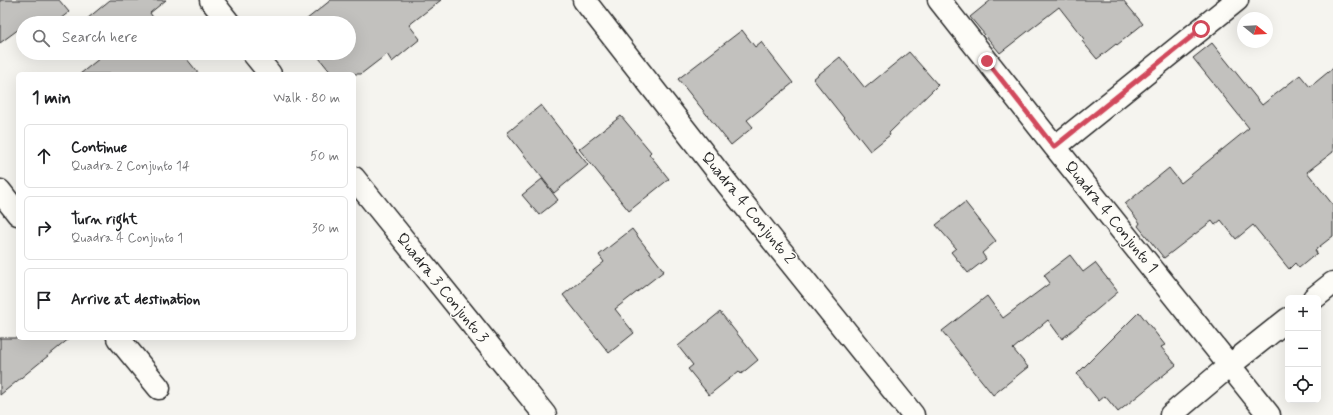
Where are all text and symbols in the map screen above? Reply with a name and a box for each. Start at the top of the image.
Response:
north arrow [1237,12,1273,48]
search box [16,16,356,60]
route start [1192,20,1210,38]
icon: search [30,27,52,49]
text: Search here [62,28,138,48]
route end [978,52,996,70]
text: 1 min [32,87,71,109]
text: Walk · 80 m [273,90,340,107]
text: Continue [71,138,127,158]
icon: ahead [33,145,55,167]
text: 50 m [310,148,339,165]
street label: Quadra 4 Conjunto 2 [696,148,800,269]
street label: Quadra 4 Conjunto 1 [1059,157,1163,277]
text: Quadra 2 Conjunto 14 [71,158,190,175]
text: Turn right [71,210,138,230]
icon: right [33,217,55,239]
text: 30 m [312,220,339,237]
street label: Quadra 3 Conjunto 3 [391,229,493,347]
text: Quadra 4 Conjunto 1 [71,230,183,247]
icon: arrive [33,289,55,311]
text: Arrive at destination [71,290,200,310]
map controls [1285,295,1321,403]
button: + [1285,295,1321,331]
button: − [1285,331,1321,367]
button: locate [1285,367,1321,403]

